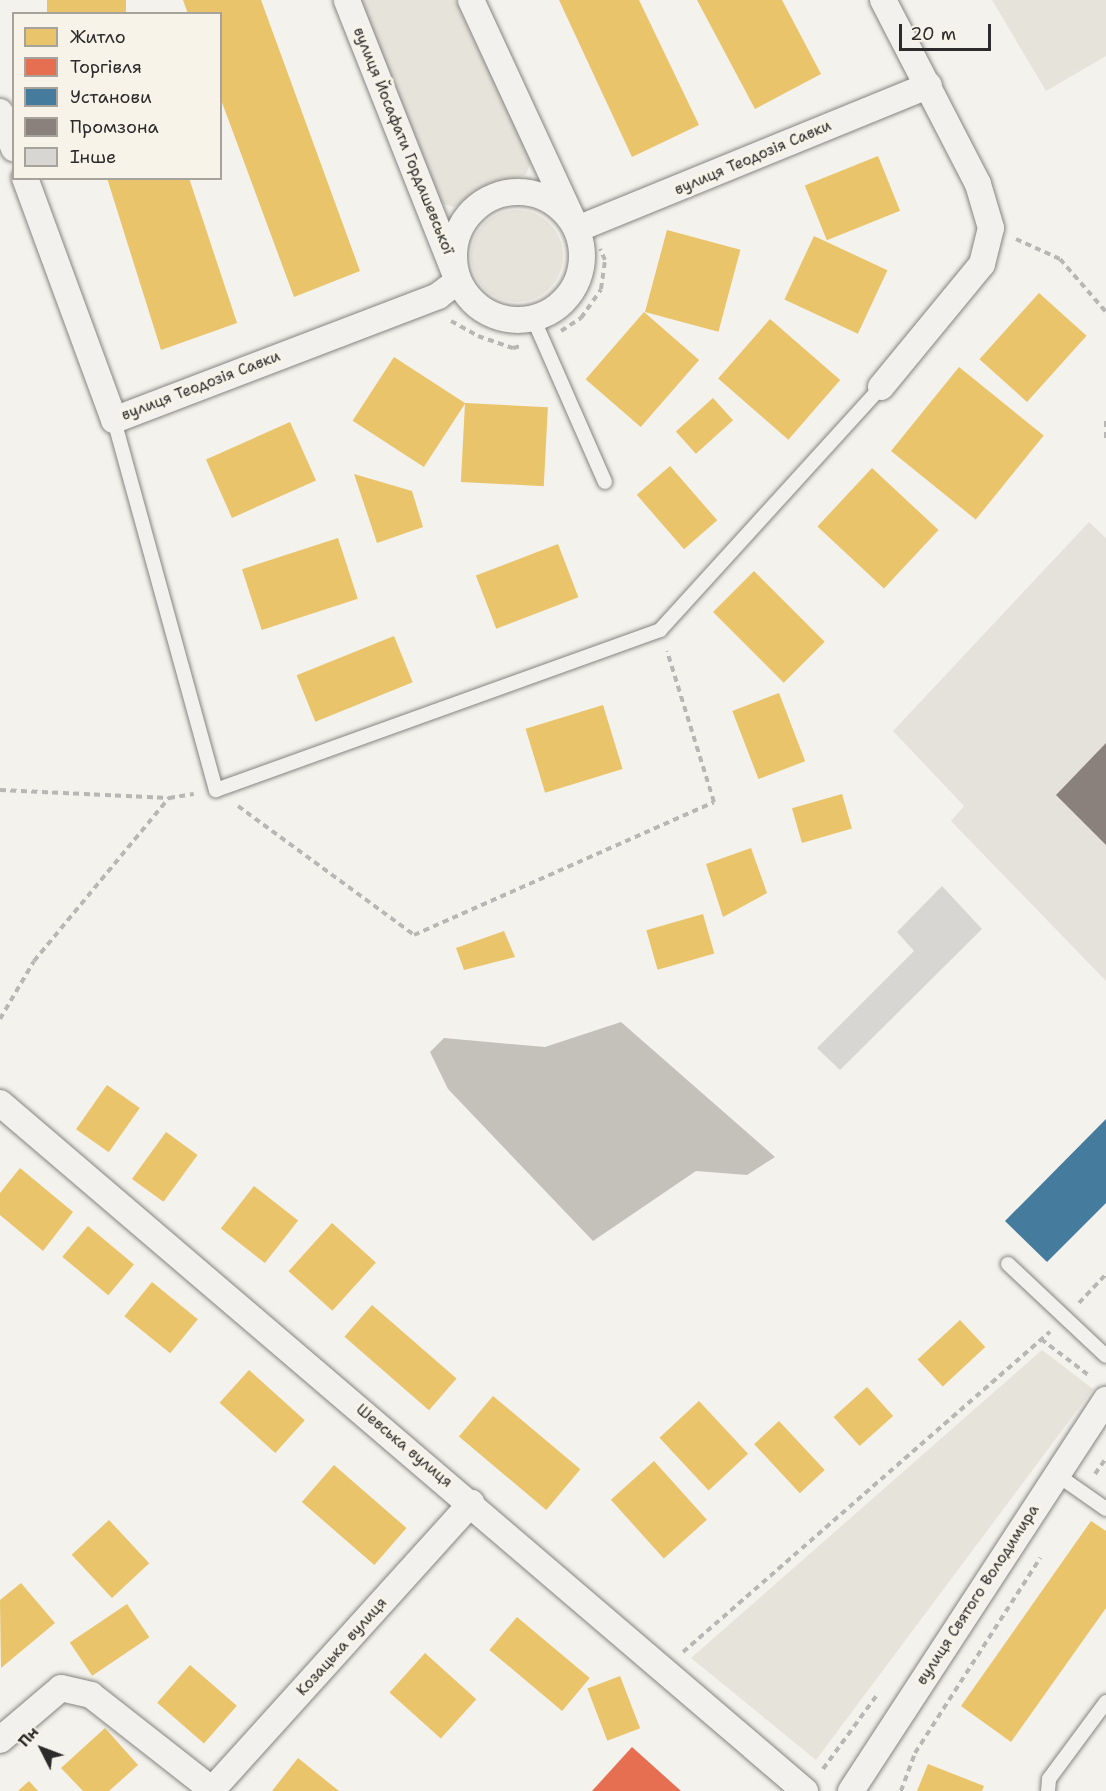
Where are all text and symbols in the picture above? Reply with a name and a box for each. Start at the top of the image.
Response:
legend [12,12,222,180]
scale bar [902,12,994,50]
text: 20 m [910,22,956,46]
text: Житло [70,25,126,49]
street label: вулиця Йосафати Гордашевської [349,25,457,257]
text: Торгівля [70,55,142,79]
text: Установи [70,85,152,109]
text: Промзона [70,115,159,139]
street label: вулиця Теодозія Савки [672,117,834,199]
text: Інше [70,145,116,169]
street label: вулиця Теодозія Савки [119,347,283,425]
street label: Шевська вулиця [352,1401,456,1491]
street label: вулиця Святого Володимира [913,1502,1043,1688]
street label: Козацька вулиця [293,1594,391,1700]
north arrow [12,1719,72,1779]
text: Пн [13,1722,43,1752]

